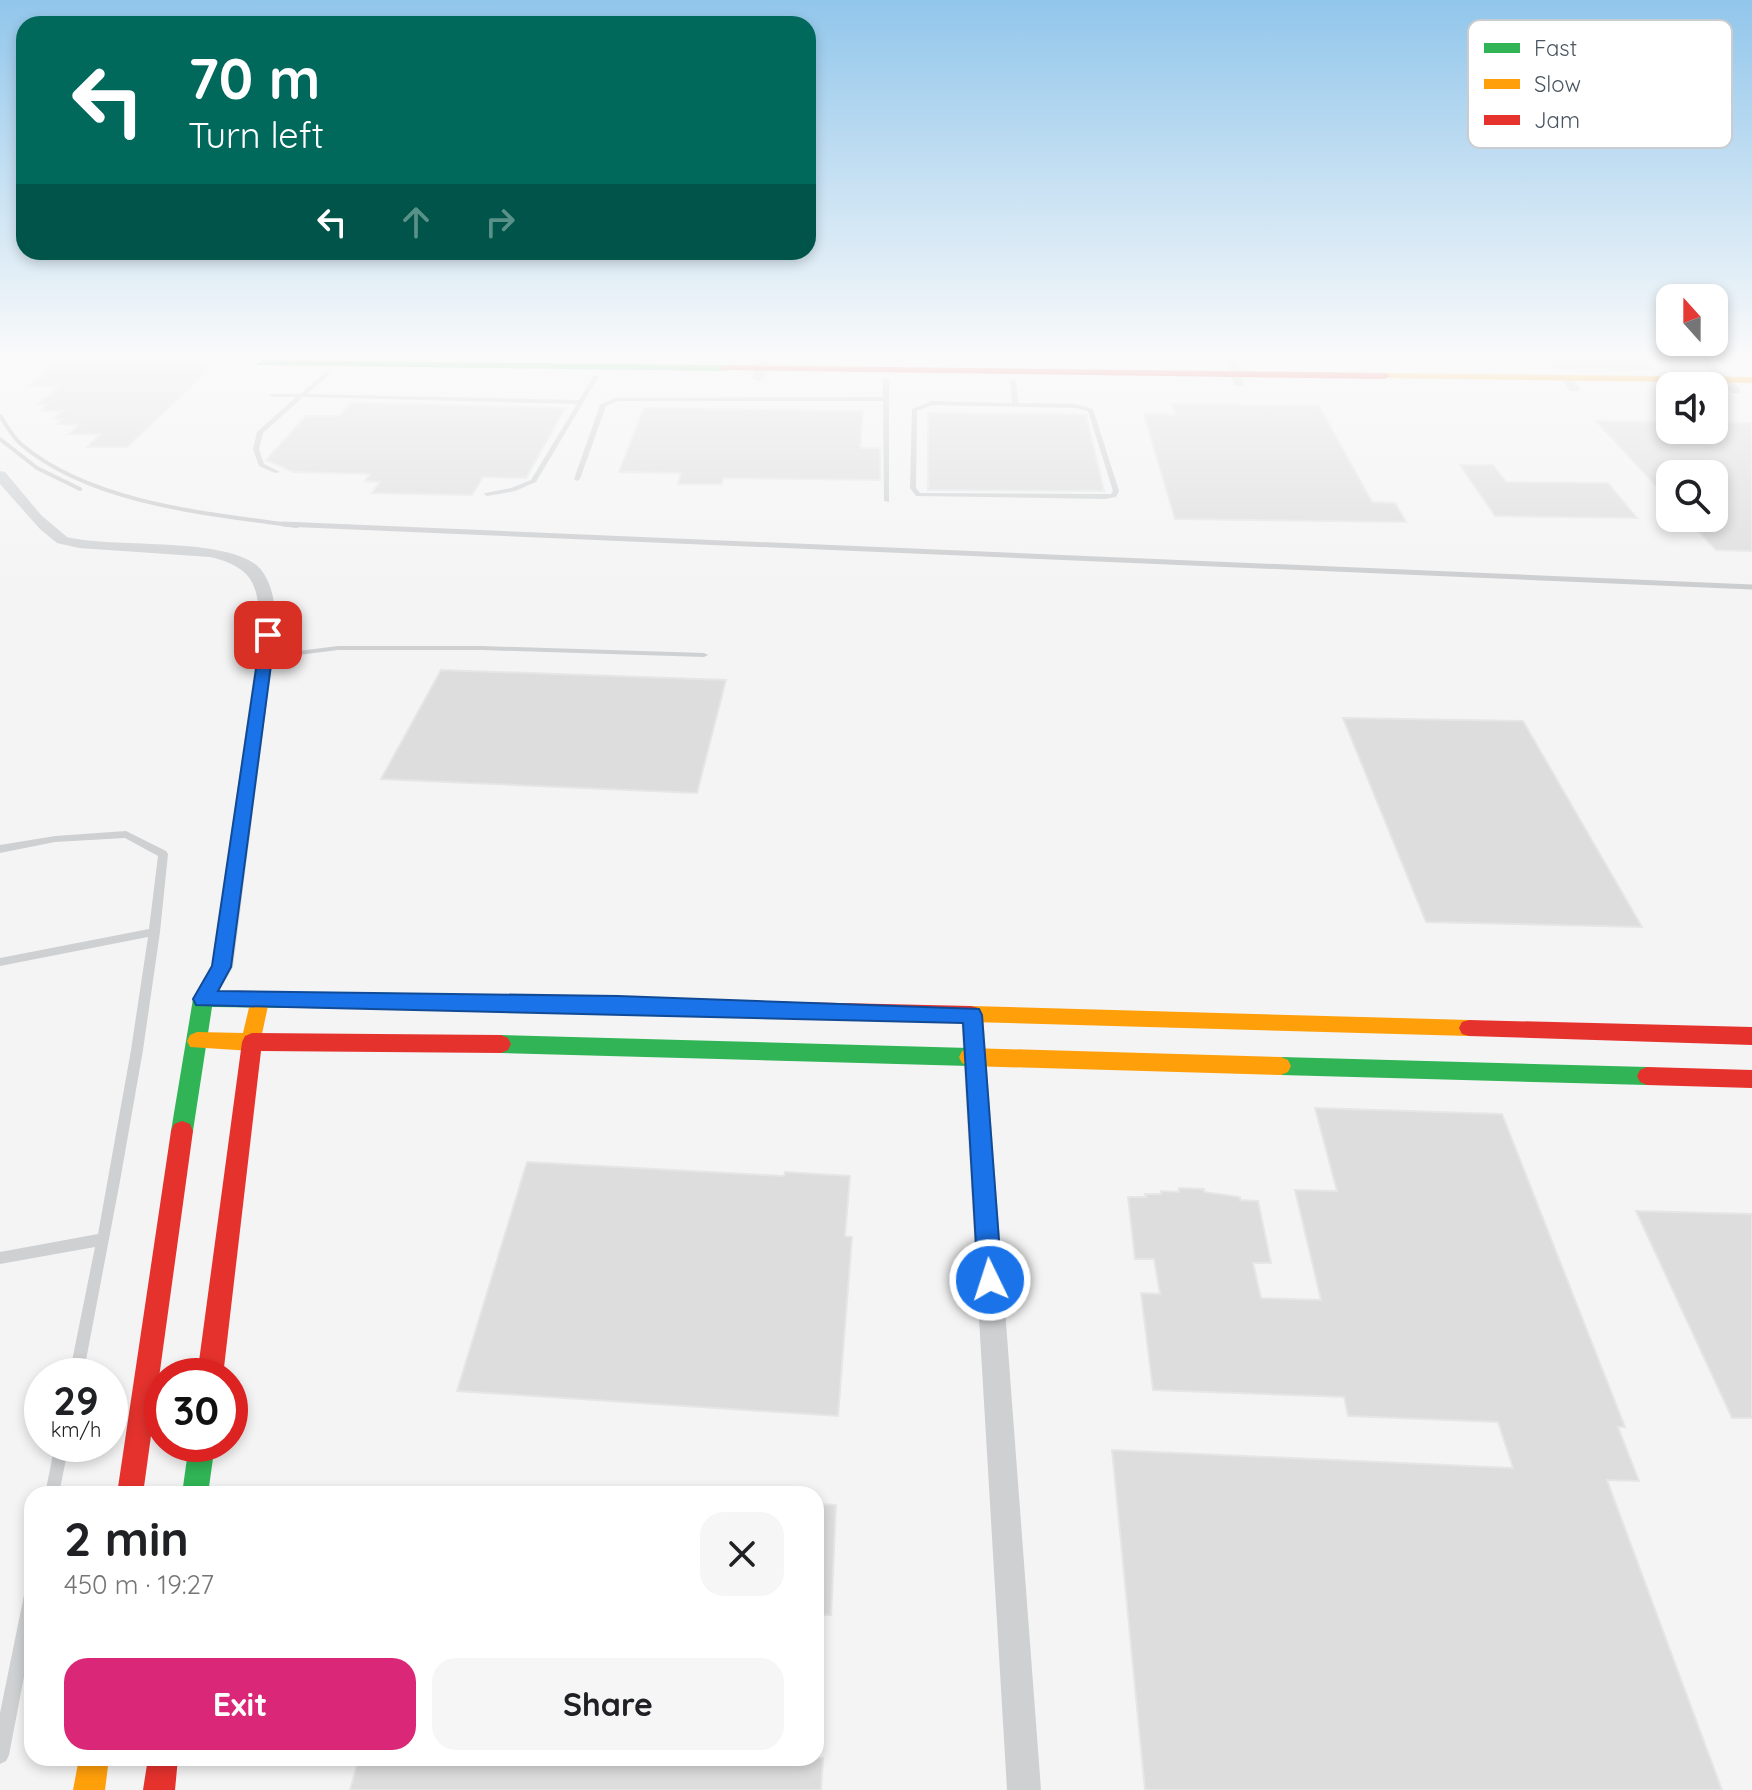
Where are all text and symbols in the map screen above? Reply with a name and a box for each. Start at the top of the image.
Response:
legend [1468,20,1732,148]
text: Fast [1534,34,1577,62]
text: 70 m [188,43,320,113]
icon: left [56,48,160,152]
text: Slow [1534,70,1581,98]
text: Jam [1534,106,1580,134]
text: Turn left [188,112,324,157]
icon: left [310,200,354,244]
icon: ahead [394,200,438,244]
icon: right [478,200,522,244]
north arrow [1656,284,1728,356]
map controls [1656,284,1728,532]
button: sound [1656,372,1728,444]
button: search [1656,460,1728,532]
pin [234,601,302,669]
icon: arrive [246,613,290,657]
position arrow [948,1238,1032,1322]
speed limit sign: 30 [144,1358,248,1462]
text: 29 [53,1375,99,1425]
text: km/h [51,1417,101,1442]
text: 2 min [64,1508,189,1568]
button: close [700,1512,784,1596]
text: 450 m · 19:27 [64,1568,214,1601]
button: Exit [64,1658,416,1750]
button: Share [432,1658,784,1750]

